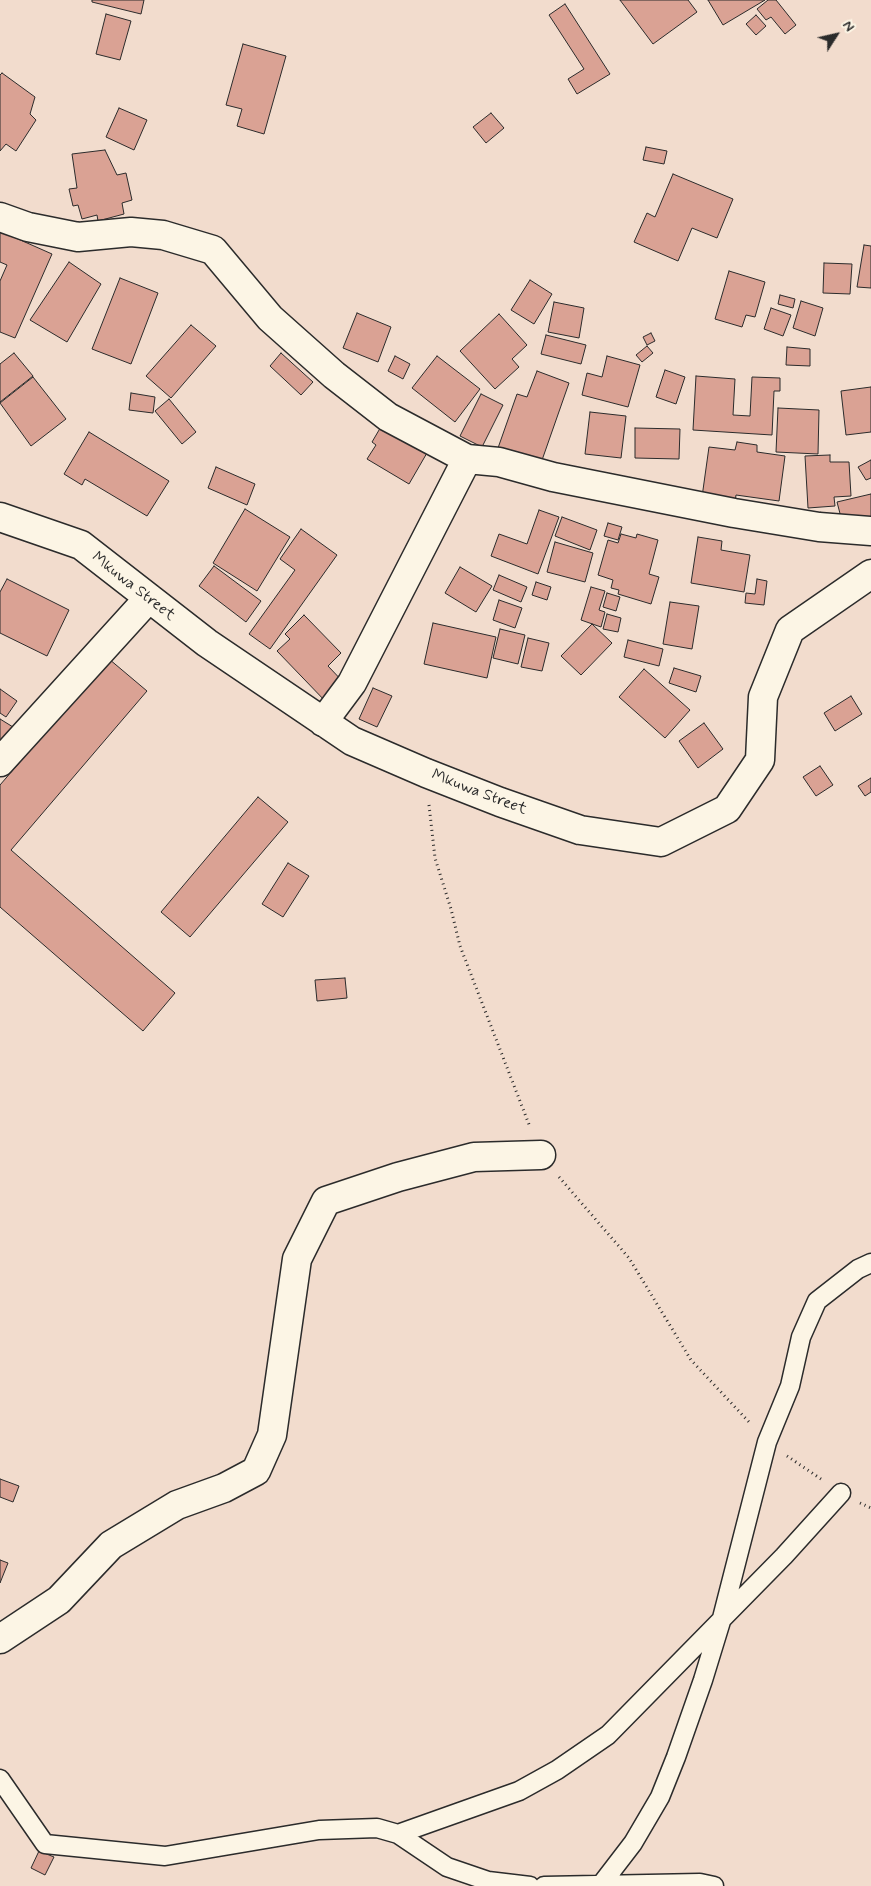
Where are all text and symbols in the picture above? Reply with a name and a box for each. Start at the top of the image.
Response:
north arrow [811,10,861,60]
text: N [838,17,858,35]
street label: Mkuwa Street [87,548,179,626]
street label: Mkuwa Street [428,766,530,820]

